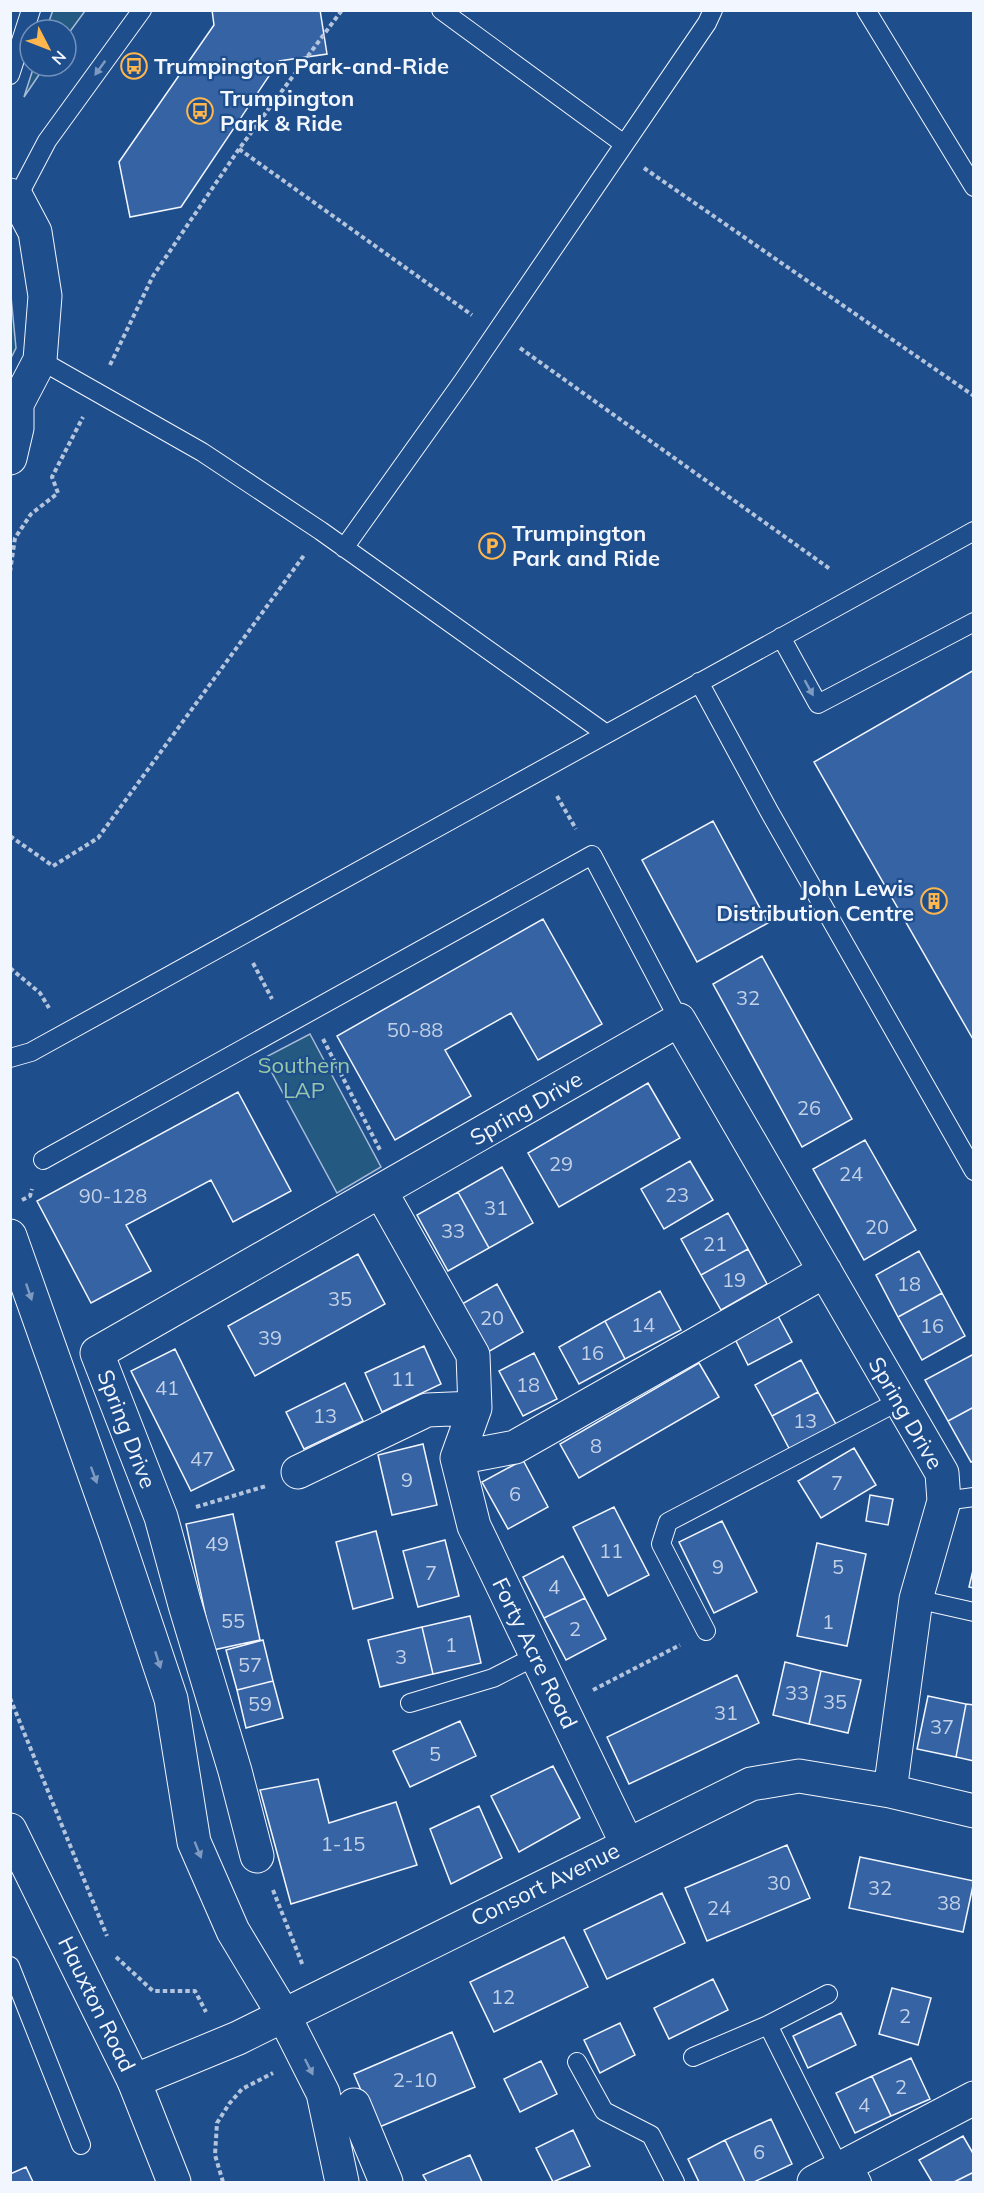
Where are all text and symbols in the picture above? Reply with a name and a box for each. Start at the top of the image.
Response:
north arrow [18,18,78,78]
text: N [48,47,71,69]
bus stop icon: Trumpington Park-and-Ride [119,51,149,81]
place label: Trumpington Park-and-Ride [154,52,449,80]
one-way arrow [94,60,106,76]
place label: Trumpington Park & Ride [220,84,354,137]
bus stop icon: Trumpington Park & Ride [185,96,215,126]
place label: Trumpington Park and Ride [512,519,660,572]
parking icon: Trumpington Park and Ride [477,531,507,561]
one-way arrow [804,680,814,697]
place label: John Lewis Distribution Centre [716,874,914,927]
building icon: John Lewis Distribution Centre [919,886,949,916]
house number: 32 [736,985,760,1010]
house number: 50-88 [387,1017,443,1042]
park label: Southern LAP [258,1051,350,1104]
street label: Spring Drive [465,1065,587,1151]
house number: 26 [797,1095,821,1120]
house number: 29 [549,1151,573,1176]
house number: 24 [839,1161,863,1186]
house number: 23 [665,1182,689,1207]
house number: 90-128 [79,1183,147,1208]
house number: 31 [484,1195,508,1220]
house number: 20 [865,1214,889,1239]
house number: 33 [441,1218,465,1243]
house number: 21 [703,1231,727,1256]
house number: 19 [722,1267,746,1292]
house number: 18 [897,1271,921,1296]
one-way arrow [24,1283,34,1301]
house number: 35 [328,1286,352,1311]
house number: 20 [480,1305,504,1330]
house number: 14 [631,1312,655,1337]
house number: 16 [920,1313,944,1338]
house number: 39 [258,1325,282,1350]
house number: 16 [580,1340,604,1365]
street label: Spring Drive [863,1352,949,1474]
street label: Spring Drive [91,1366,163,1492]
house number: 11 [391,1366,415,1391]
house number: 18 [516,1372,540,1397]
house number: 41 [155,1375,179,1400]
house number: 13 [313,1403,337,1428]
house number: 13 [793,1408,817,1433]
house number: 8 [590,1433,602,1458]
house number: 47 [190,1446,214,1471]
one-way arrow [90,1467,100,1485]
house number: 9 [401,1467,413,1492]
house number: 7 [831,1470,843,1495]
house number: 6 [509,1481,521,1506]
house number: 49 [205,1531,229,1556]
house number: 11 [599,1538,623,1563]
house number: 9 [712,1554,724,1579]
house number: 5 [832,1554,844,1579]
house number: 7 [425,1560,437,1585]
street label: Forty Acre Road [486,1573,584,1733]
house number: 4 [548,1574,560,1599]
house number: 55 [221,1608,245,1633]
house number: 1 [822,1609,834,1634]
house number: 2 [569,1616,581,1641]
house number: 1 [445,1632,457,1657]
house number: 3 [395,1644,407,1669]
one-way arrow [153,1651,163,1669]
house number: 57 [238,1652,262,1677]
house number: 33 [785,1680,809,1705]
house number: 35 [823,1689,847,1714]
house number: 59 [248,1691,272,1716]
house number: 31 [714,1700,738,1725]
house number: 37 [930,1714,954,1739]
house number: 5 [429,1741,441,1766]
house number: 1-15 [321,1831,365,1856]
street label: Consort Avenue [466,1836,624,1932]
one-way arrow [194,1841,203,1859]
house number: 30 [767,1870,791,1895]
house number: 32 [868,1875,892,1900]
house number: 38 [937,1890,961,1915]
house number: 24 [707,1895,731,1920]
street label: Hauxton Road [52,1932,142,2076]
house number: 12 [491,1984,515,2009]
house number: 2 [899,2003,911,2028]
one-way arrow [305,2058,314,2075]
house number: 2-10 [393,2067,437,2092]
house number: 2 [895,2074,907,2099]
house number: 4 [858,2092,870,2117]
house number: 6 [753,2139,765,2164]

